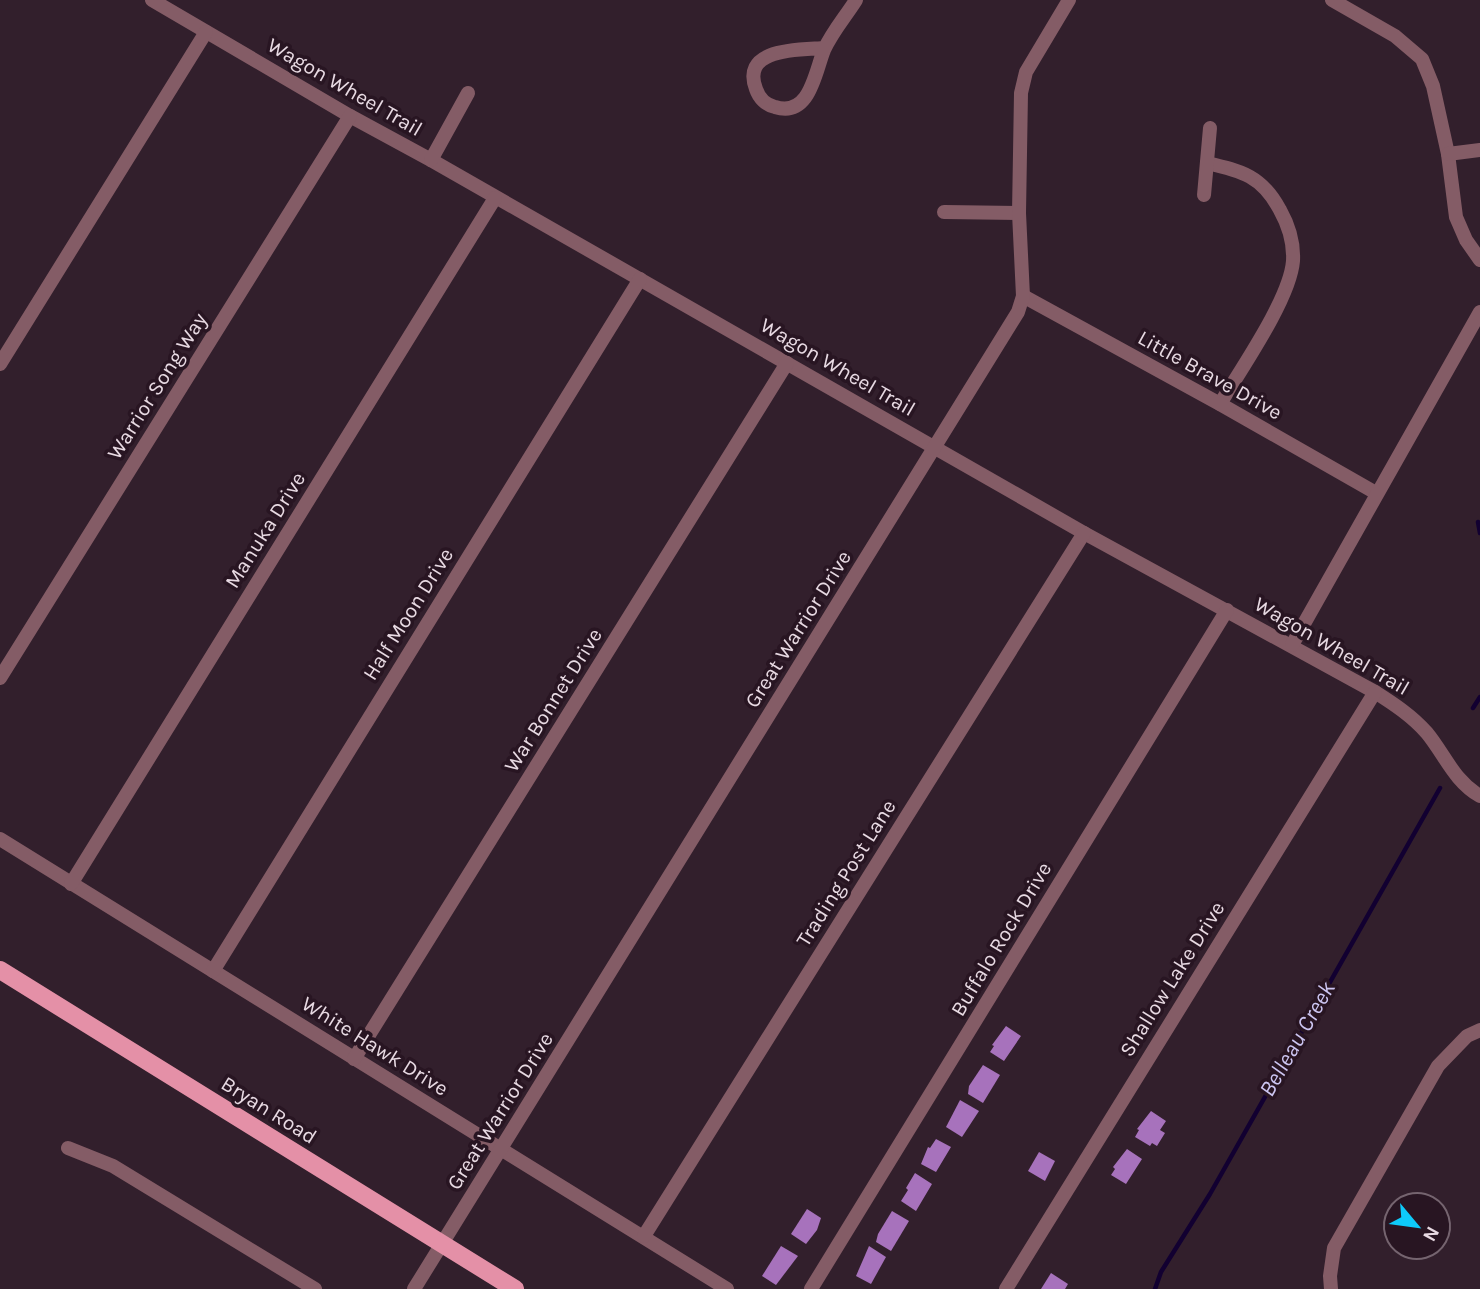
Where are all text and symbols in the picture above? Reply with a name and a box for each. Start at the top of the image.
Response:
street label: Wagon Wheel Trail [263,33,427,141]
street label: Warrior Song Way [102,308,212,464]
street label: Wagon Wheel Trail [756,313,920,421]
street label: Little Brave Drive [1134,325,1286,425]
street label: Manuka Drive [220,468,310,592]
street label: Half Moon Drive [358,544,458,684]
street label: Great Warrior Drive [740,546,856,712]
street label: Wagon Wheel Trail [1250,592,1414,700]
street label: War Bonnet Drive [499,624,607,776]
street label: Trading Post Lane [791,795,901,951]
street label: Buffalo Rock Drive [946,858,1056,1020]
street label: Shallow Lake Drive [1115,897,1229,1061]
water label: Belleau Creek [1253,976,1341,1101]
street label: White Hawk Drive [297,991,453,1101]
street label: Great Warrior Drive [442,1028,558,1194]
street label: Bryan Road [217,1071,321,1149]
north arrow [1382,1191,1452,1261]
text: N [1418,1222,1444,1245]

